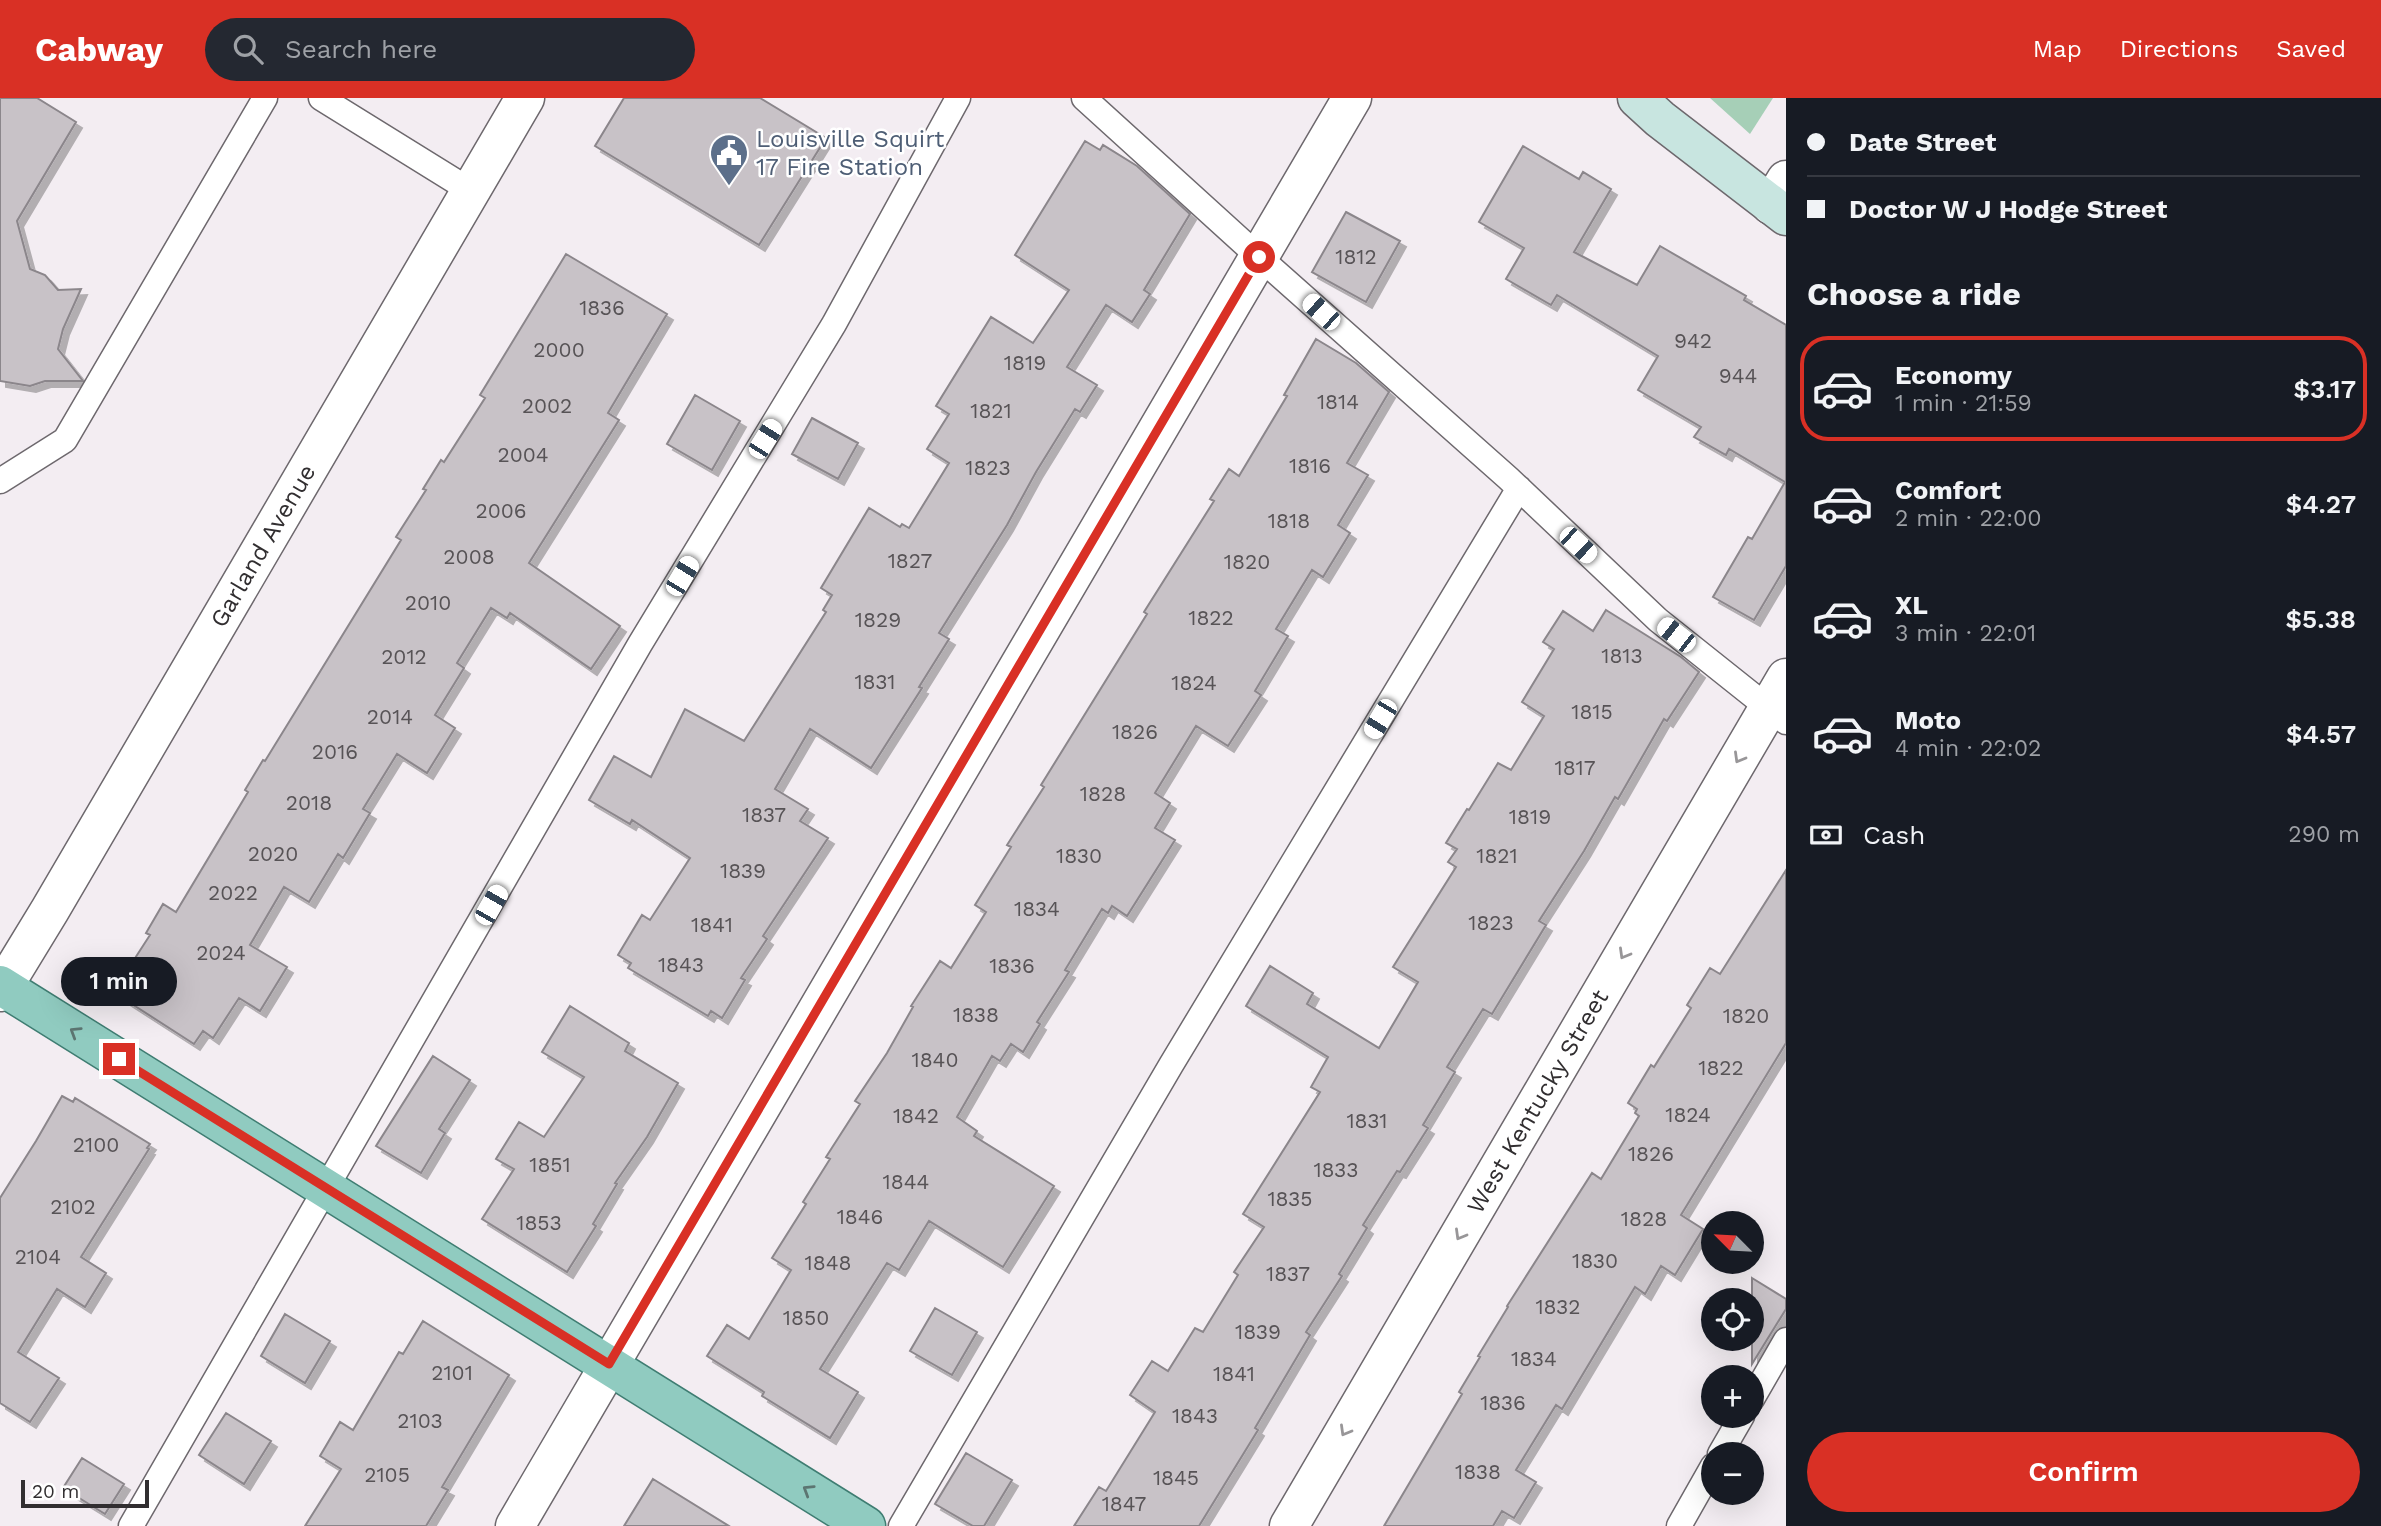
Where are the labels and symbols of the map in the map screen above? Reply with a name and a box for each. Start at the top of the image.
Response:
place label: Louisville Squirt 17 Fire Station [756,125,944,181]
public building icon: Louisville Squirt 17 Fire Station [708,132,750,187]
route start [1243,241,1275,273]
house number: 1812 [1335,244,1377,269]
car [1299,290,1344,334]
house number: 1836 [579,295,625,320]
house number: 942 [1674,328,1712,353]
house number: 2000 [533,337,585,362]
house number: 1819 [1004,350,1046,375]
house number: 944 [1719,363,1757,388]
house number: 1814 [1317,389,1359,414]
house number: 2002 [522,393,572,418]
house number: 1821 [970,398,1012,423]
car [745,416,786,462]
house number: 2004 [497,442,549,467]
house number: 1816 [1289,453,1331,478]
house number: 1823 [965,455,1011,480]
street label: Garland Avenue [205,459,322,632]
house number: 2006 [475,498,527,523]
house number: 1818 [1268,508,1310,533]
car [1556,523,1601,567]
house number: 2008 [443,544,495,569]
house number: 1827 [888,548,933,573]
house number: 1820 [1224,549,1270,574]
car [663,553,702,599]
house number: 2010 [405,590,451,615]
house number: 1822 [1188,605,1234,630]
house number: 1829 [855,607,901,632]
car [1653,614,1700,656]
house number: 1813 [1601,643,1643,668]
house number: 2012 [381,644,427,669]
house number: 1831 [854,669,896,694]
house number: 1824 [1171,670,1217,695]
car [1361,696,1400,742]
house number: 1815 [1571,699,1613,724]
house number: 2014 [367,704,413,729]
house number: 1826 [1112,719,1158,744]
house number: 2016 [312,739,358,764]
one-way arrow [1734,750,1747,763]
house number: 1817 [1554,755,1596,780]
house number: 1828 [1080,781,1126,806]
house number: 2018 [286,790,332,815]
house number: 1837 [742,802,786,827]
house number: 1819 [1509,804,1551,829]
house number: 2020 [248,841,298,866]
house number: 1830 [1056,843,1102,868]
house number: 1821 [1476,843,1518,868]
house number: 1839 [720,858,766,883]
house number: 2022 [208,880,258,905]
car [472,882,511,928]
house number: 1834 [1014,896,1060,921]
house number: 1823 [1468,910,1514,935]
house number: 1841 [691,912,733,937]
house number: 2024 [196,940,246,965]
one-way arrow [1619,947,1632,960]
house number: 1843 [658,952,704,977]
house number: 1836 [989,953,1035,978]
callout: 1 min [61,958,177,1006]
street label: West Kentucky Street [1461,985,1614,1218]
house number: 1838 [953,1002,999,1027]
house number: 1820 [1723,1003,1769,1028]
one-way arrow [69,1027,82,1040]
route end [103,1043,135,1075]
house number: 1840 [911,1047,959,1072]
house number: 1822 [1698,1055,1744,1080]
house number: 1824 [1665,1102,1711,1127]
house number: 1842 [893,1103,939,1128]
house number: 1831 [1346,1108,1388,1133]
house number: 2100 [73,1132,119,1157]
house number: 1826 [1628,1141,1674,1166]
house number: 1851 [529,1152,571,1177]
house number: 1833 [1313,1157,1359,1182]
house number: 1844 [883,1169,929,1194]
house number: 1835 [1267,1186,1313,1211]
house number: 2102 [50,1194,96,1219]
house number: 1846 [837,1204,883,1229]
house number: 1828 [1621,1206,1667,1231]
house number: 1853 [516,1210,562,1235]
north arrow [1701,1211,1764,1274]
one-way arrow [1455,1227,1468,1240]
house number: 2104 [15,1244,61,1269]
house number: 1830 [1572,1248,1618,1273]
house number: 1848 [805,1250,851,1275]
house number: 1837 [1266,1261,1310,1286]
house number: 1832 [1535,1294,1581,1319]
house number: 1850 [783,1305,829,1330]
house number: 1839 [1235,1319,1281,1344]
house number: 1834 [1511,1346,1557,1371]
house number: 2101 [431,1360,473,1385]
house number: 1841 [1213,1361,1255,1386]
house number: 1836 [1480,1390,1526,1415]
house number: 1843 [1172,1403,1218,1428]
house number: 2103 [397,1408,443,1433]
one-way arrow [1340,1424,1353,1437]
house number: 1838 [1455,1459,1501,1484]
house number: 2105 [364,1462,410,1487]
house number: 1845 [1153,1465,1199,1490]
scale bar [21,1477,149,1509]
one-way arrow [802,1486,815,1499]
house number: 1847 [1102,1491,1147,1516]

